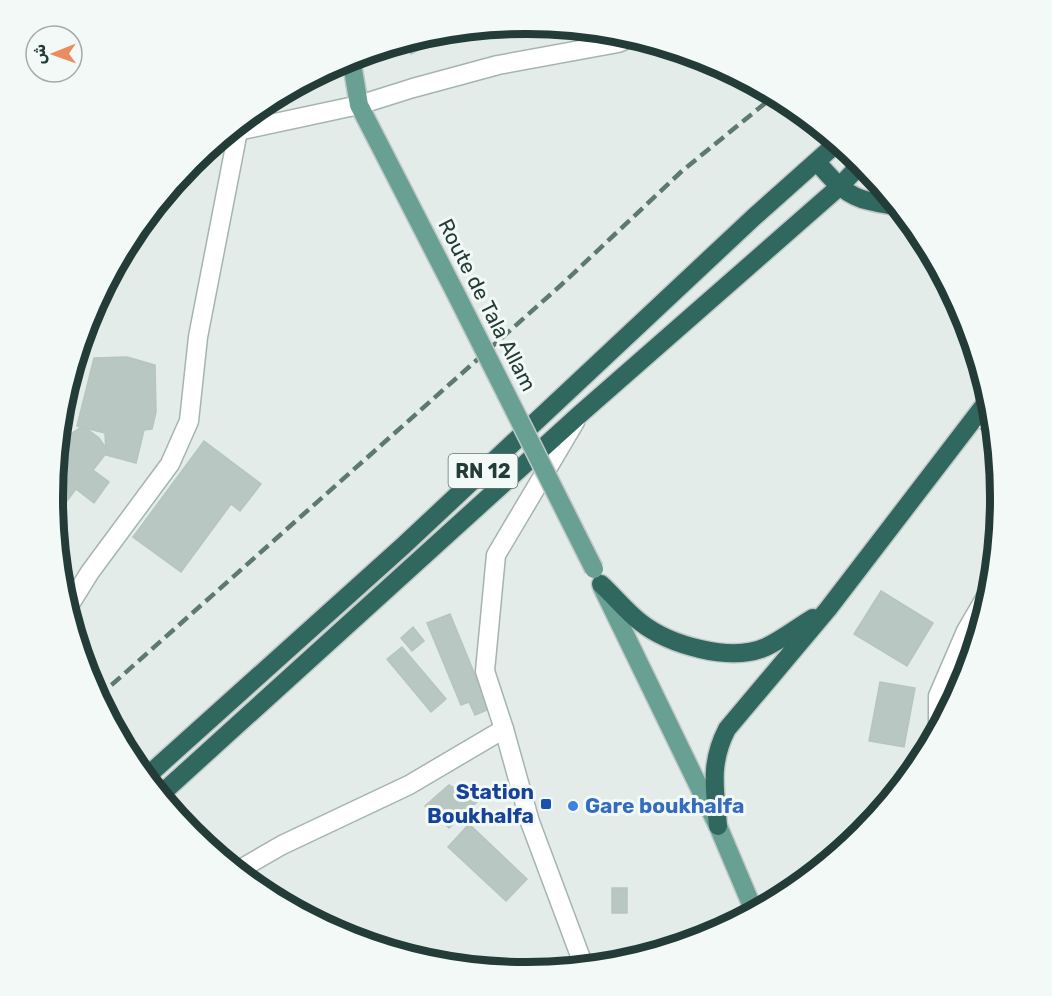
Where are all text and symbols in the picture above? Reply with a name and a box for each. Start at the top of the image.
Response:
north arrow [24,24,84,84]
text: ش [30,44,49,65]
street label: Route de Tala Allam [433,214,542,395]
road number: RN 12 [448,454,518,488]
place label: Station Boukhalfa [427,779,534,828]
place label: Gare boukhalfa [585,793,744,818]
marker: Station Boukhalfa [539,797,553,811]
marker: Gare boukhalfa [566,799,580,813]

